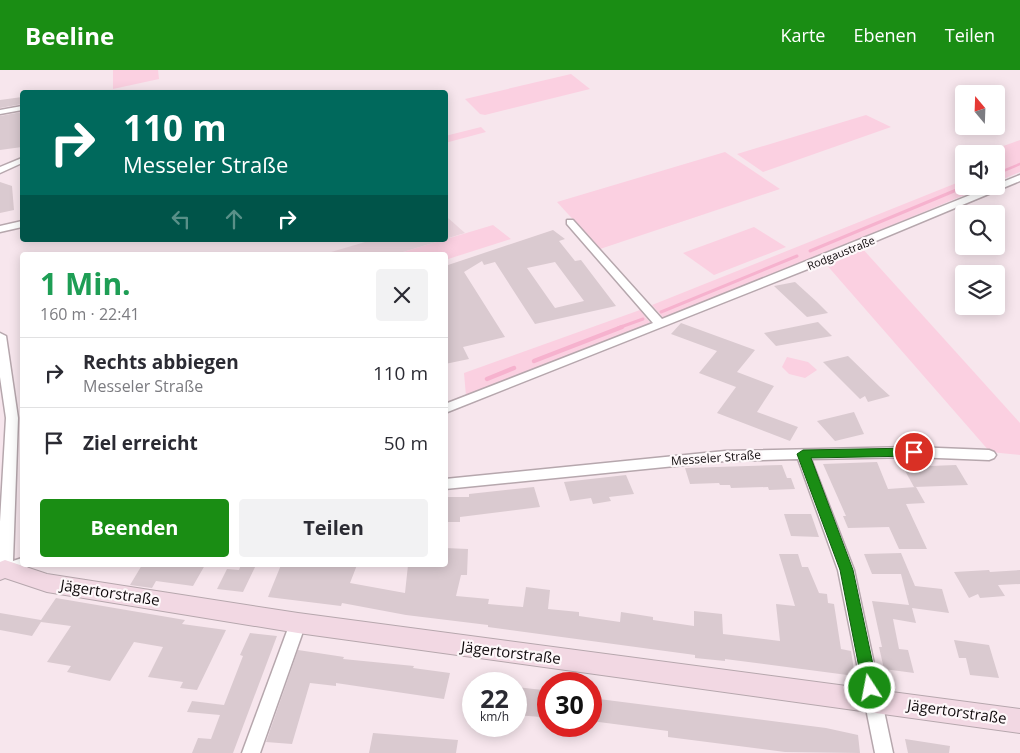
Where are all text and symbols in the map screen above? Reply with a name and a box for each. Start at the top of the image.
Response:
text: Beeline [25,19,114,52]
text: Karte [781,23,825,47]
text: Ebenen [853,23,917,47]
text: Teilen [945,23,995,47]
north arrow [955,85,1005,135]
map controls [955,85,1005,315]
text: 110 m [123,104,227,151]
icon: right [40,110,105,175]
button: sound [955,145,1005,195]
text: Messeler Straße [123,149,288,179]
icon: left [167,205,195,233]
icon: ahead [220,205,248,233]
icon: right [273,205,301,233]
button: search [955,205,1005,255]
street label: Rodgaustraße [805,232,877,273]
text: 1 Min. [40,263,131,304]
button: layers [955,265,1005,315]
button: close [376,269,428,321]
text: 160 m · 22:41 [40,303,140,325]
text: Rechts abbiegen [83,349,239,375]
icon: right [40,359,68,387]
text: 110 m [373,360,428,386]
text: Messeler Straße [83,375,203,397]
icon: arrive [40,429,68,457]
text: Ziel erreicht [83,430,198,456]
text: 50 m [384,430,428,456]
pin [893,431,935,473]
icon: arrive [900,438,928,466]
street label: Messeler Straße [670,446,762,469]
button: Beenden [40,499,229,557]
button: Teilen [239,499,428,557]
street label: Jägertorstraße [57,574,161,610]
street label: Jägertorstraße [458,636,562,668]
position arrow [843,661,895,713]
speed limit sign: 30 [537,672,602,737]
text: 22 [480,681,509,715]
street label: Jägertorstraße [904,694,1008,728]
text: km/h [480,708,509,725]

